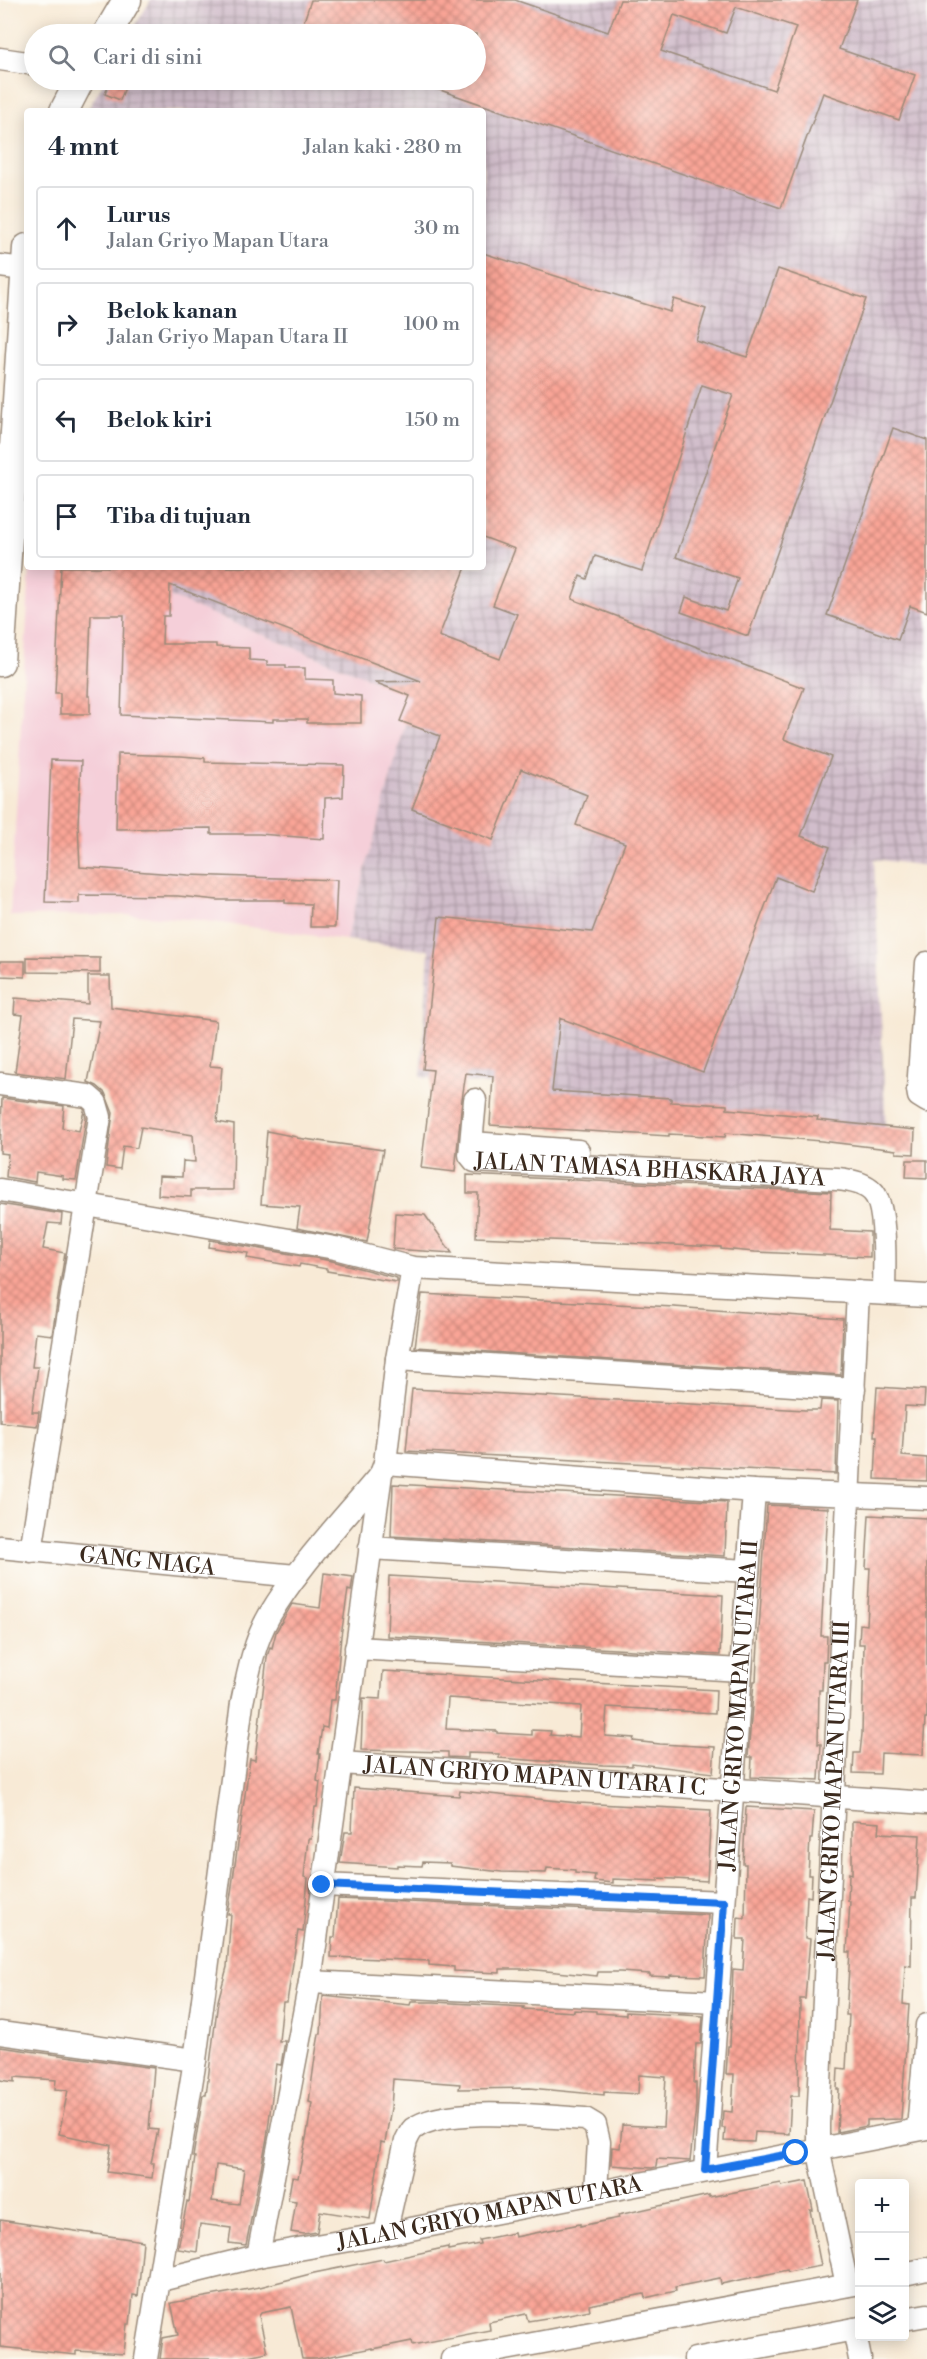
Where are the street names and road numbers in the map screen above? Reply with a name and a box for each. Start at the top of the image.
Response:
street label: JALAN TAMASA BHASKARA JAYA [473,1147,827,1192]
street label: JALAN GRIYO MAPAN UTARA II [713,1538,764,1873]
street label: GANG NIAGA [78,1541,217,1582]
street label: JALAN GRIYO MAPAN UTARA III [812,1619,856,1962]
street label: JALAN GRIYO MAPAN UTARA I C [362,1751,707,1801]
street label: JALAN GRIYO MAPAN UTARA [333,2170,645,2256]

